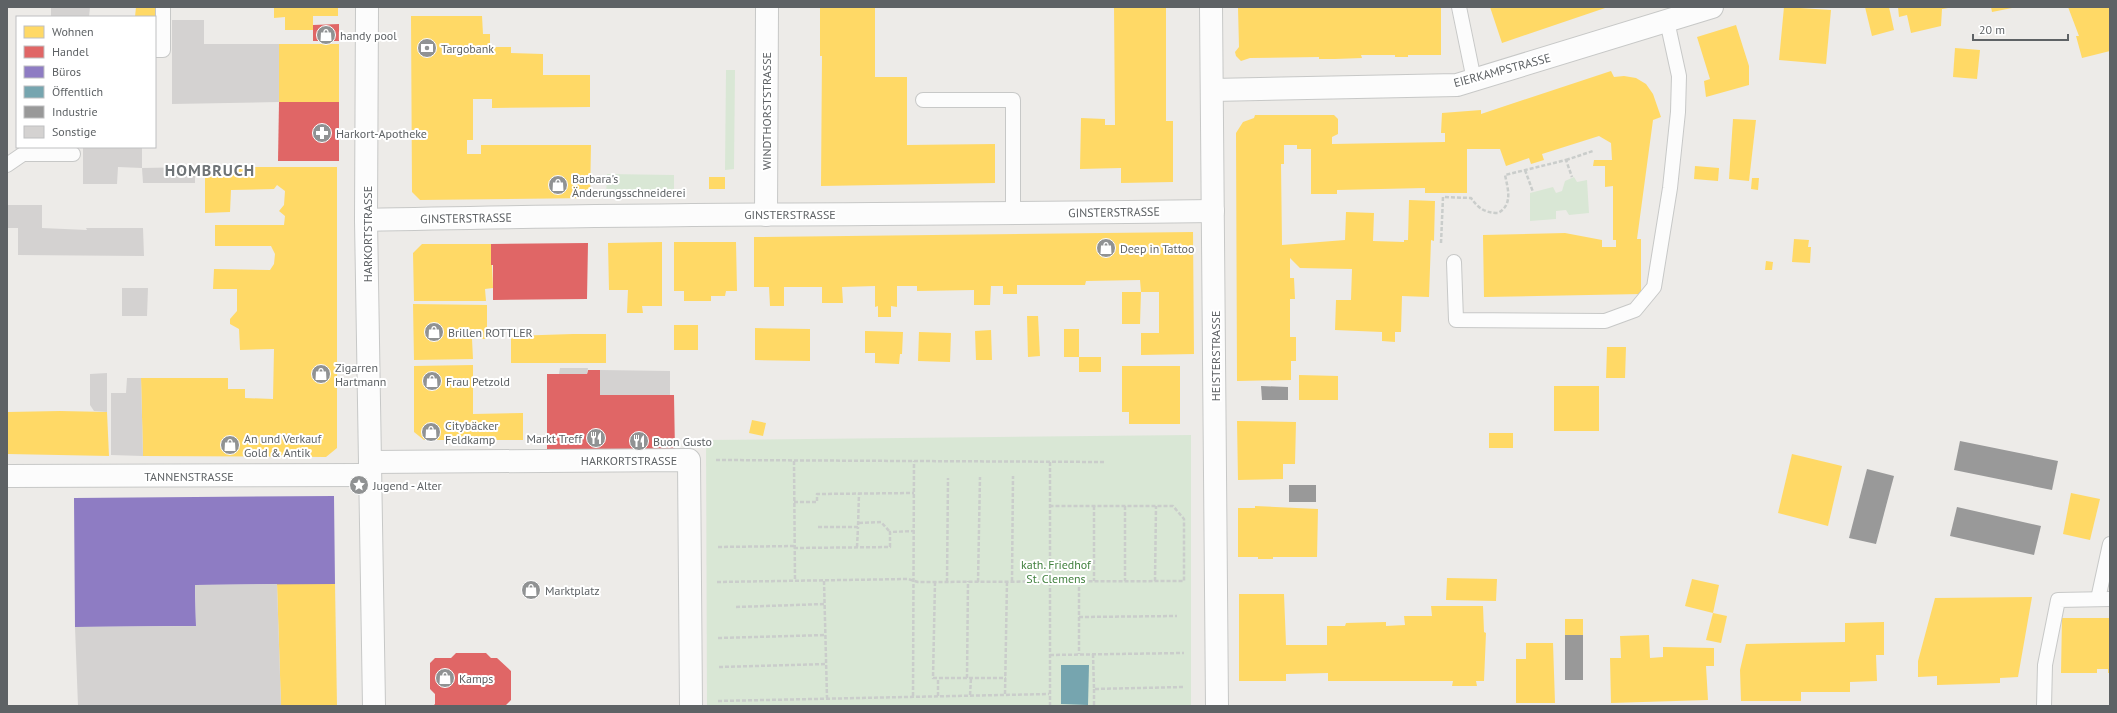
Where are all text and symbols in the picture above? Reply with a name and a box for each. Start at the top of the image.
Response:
legend [16,16,156,148]
scale bar [1973,16,2068,42]
text: 20 m [1979,22,2005,37]
text: Wohnen [52,24,94,39]
shop icon: handy pool [315,24,337,46]
place label: handy pool [340,28,397,43]
bank icon: Targobank [416,37,438,59]
place label: Targobank [441,41,494,56]
text: Handel [52,44,89,59]
street label: EIERKAMPSTRASSE [1452,50,1552,90]
street label: WINDTHORSTSTRASSE [759,52,774,170]
text: Büros [52,64,81,79]
text: Öffentlich [52,84,103,99]
text: Industrie [52,104,98,119]
pharmacy icon: Harkort-Apotheke [311,122,333,144]
text: Sonstige [52,124,96,139]
place label: Harkort-Apotheke [336,126,427,141]
district label: HOMBRUCH [165,160,255,180]
place label: Barbara's Änderungsschneiderei [572,171,686,200]
shop icon: Barbara's Änderungsschneiderei [547,174,569,196]
street label: HARKORTSTRASSE [360,186,375,282]
street label: GINSTERSTRASSE [1068,204,1160,220]
street label: GINSTERSTRASSE [744,207,836,222]
street label: GINSTERSTRASSE [420,210,512,226]
shop icon: Deep in Tattoo [1095,237,1117,259]
place label: Deep in Tattoo [1120,241,1194,256]
street label: HEISTERSTRASSE [1208,311,1223,401]
shop icon: Brillen ROTTLER [423,321,445,343]
place label: Brillen ROTTLER [448,325,533,340]
place label: Zigarren Hartmann [335,360,386,389]
shop icon: Zigarren Hartmann [310,363,332,385]
shop icon: Frau Petzold [421,370,443,392]
place label: Frau Petzold [446,374,510,389]
place label: Citybäcker Feldkamp [445,418,498,447]
shop icon: Citybäcker Feldkamp [420,421,442,443]
restaurant icon: Markt Treff [585,427,607,449]
restaurant icon: Buon Gusto [628,430,650,452]
place label: An und Verkauf Gold & Antik [244,431,323,460]
place label: Markt Treff [527,431,583,446]
shop icon: An und Verkauf Gold & Antik [219,434,241,456]
place label: Buon Gusto [653,434,712,449]
street label: HARKORTSTRASSE [581,453,677,468]
street label: TANNENSTRASSE [144,469,234,484]
place icon: Jugend - Alter [348,474,370,496]
place label: Jugend - Alter [372,478,442,493]
park label: kath. Friedhof St. Clemens [1021,557,1092,586]
shop icon: Marktplatz [520,579,542,601]
place label: Marktplatz [545,583,600,598]
shop icon: Kamps [434,667,456,689]
place label: Kamps [459,671,493,686]

